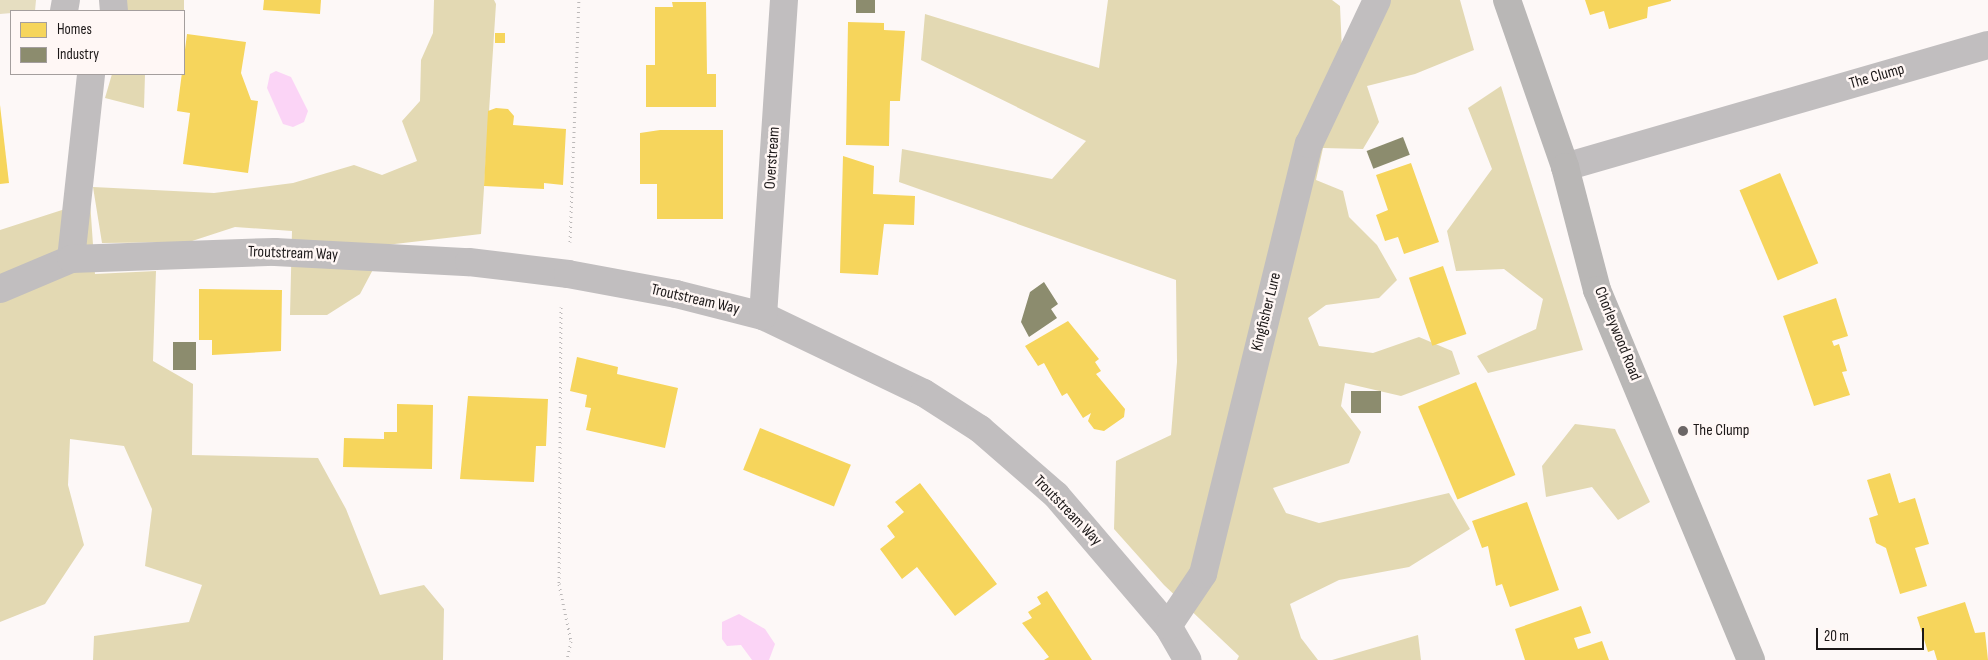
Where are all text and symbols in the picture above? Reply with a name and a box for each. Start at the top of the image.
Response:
legend [10,10,185,75]
text: Homes [57,20,92,39]
text: Industry [57,45,99,64]
street label: The Clump [1847,60,1907,94]
street label: Overstream [761,126,785,190]
street label: Troutstream Way [248,243,338,265]
street label: Kingfisher Lure [1248,271,1286,353]
street label: Troutstream Way [649,280,741,320]
street label: Chorleywood Road [1589,284,1645,384]
place label: The Clump [1693,421,1749,441]
marker: The Clump [1677,425,1689,437]
street label: Troutstream Way [1029,472,1105,550]
scale bar [1818,618,1926,650]
text: 20 m [1824,627,1849,646]

